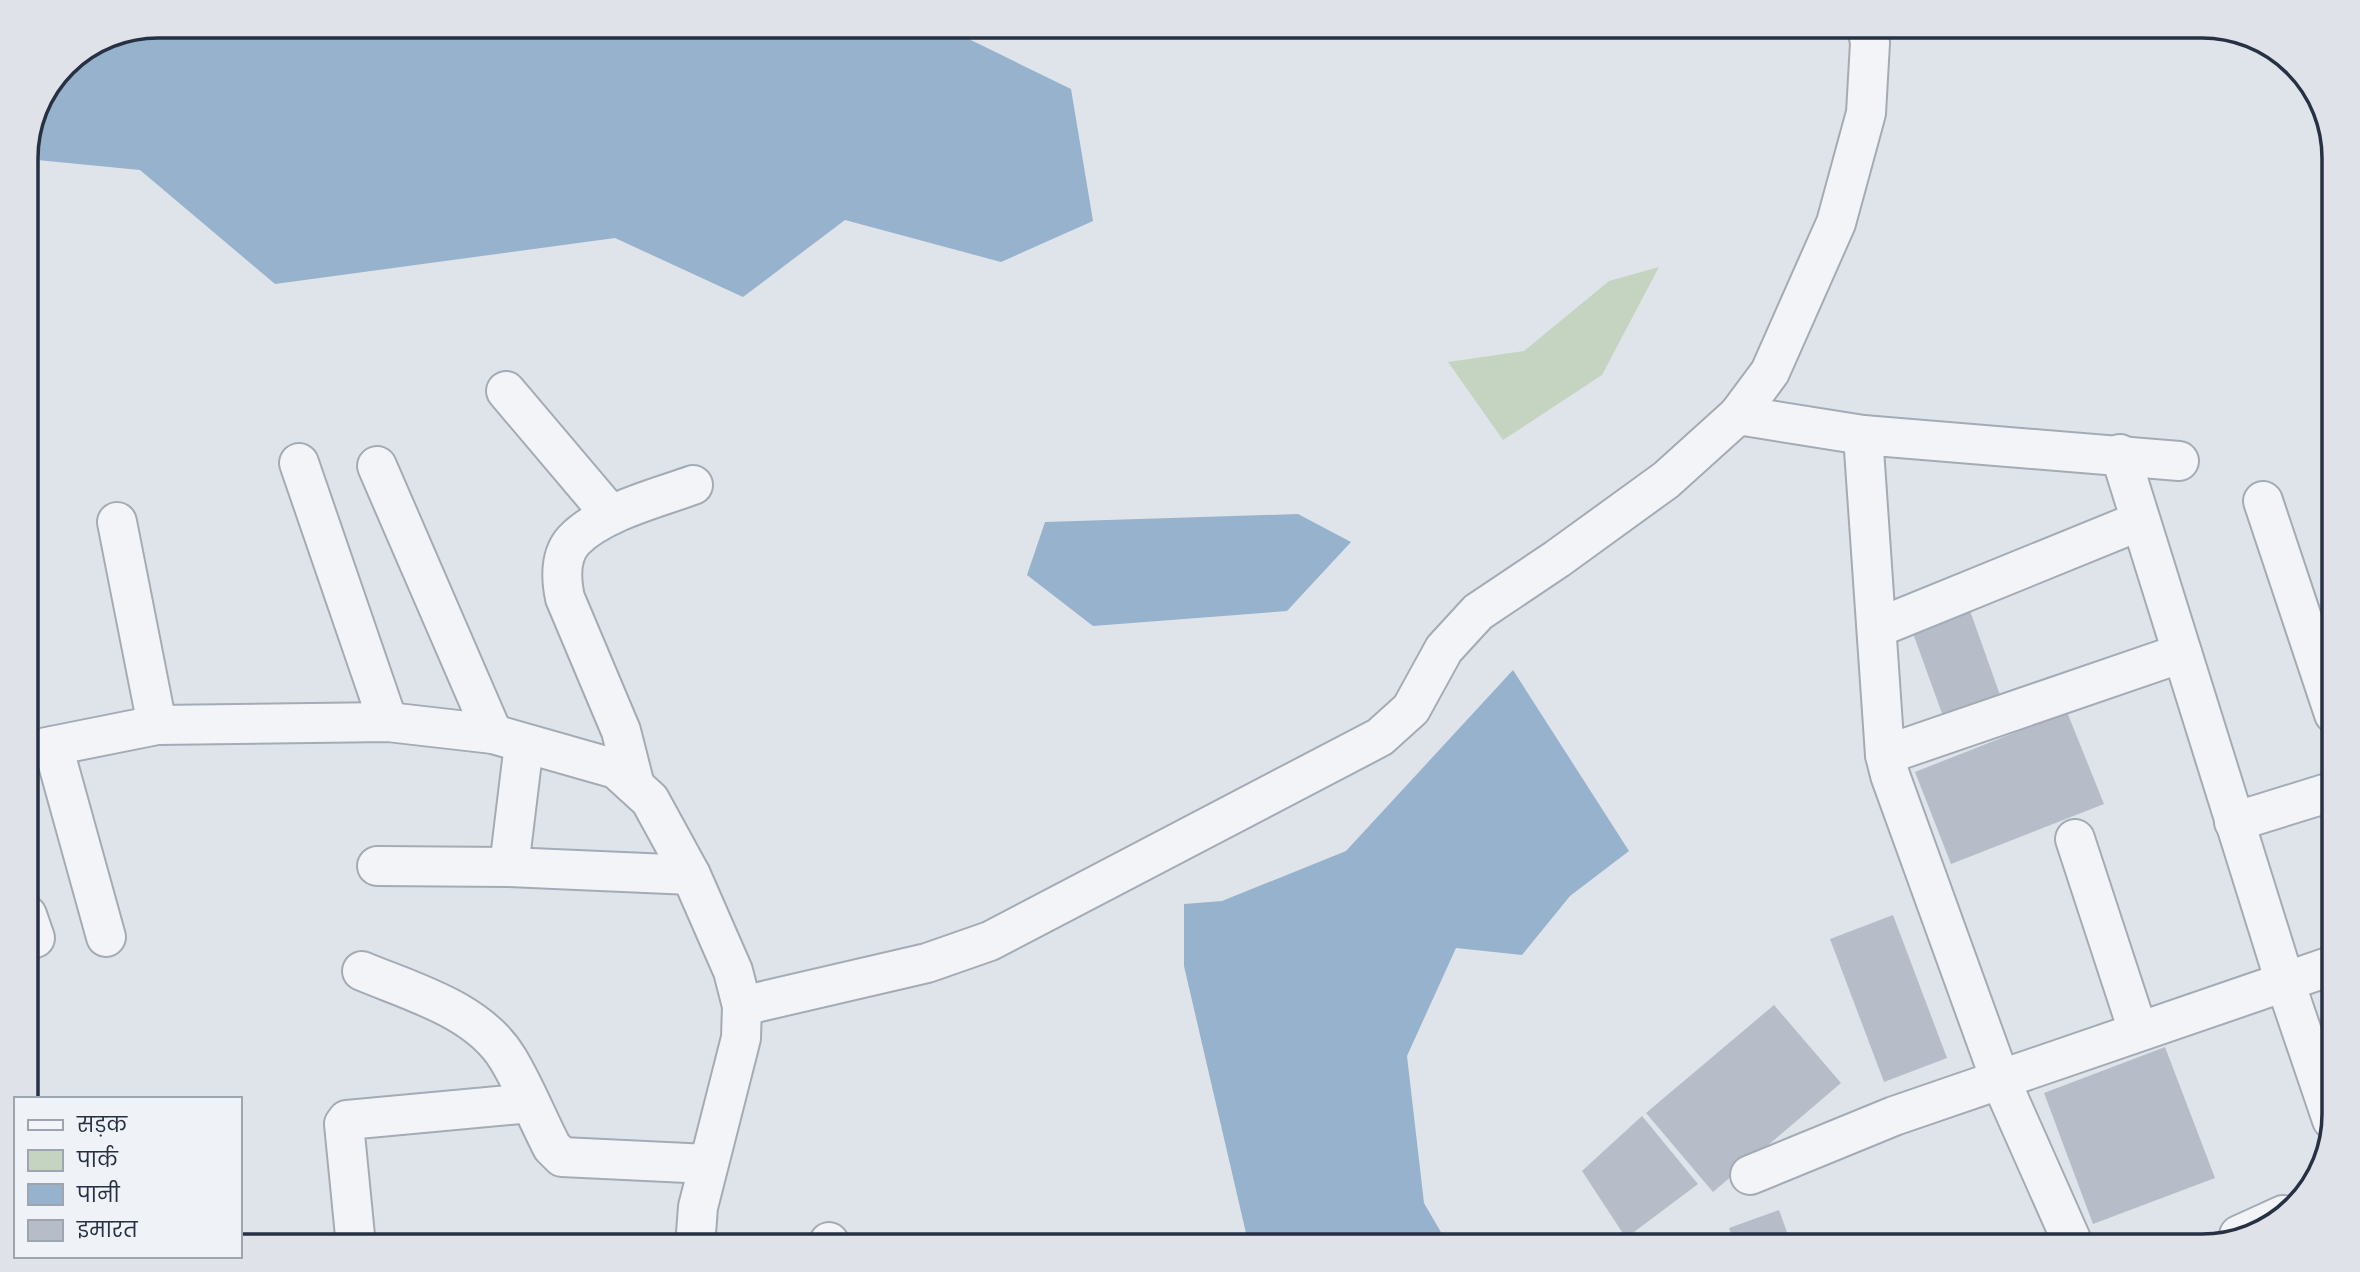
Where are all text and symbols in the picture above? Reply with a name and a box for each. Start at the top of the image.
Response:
legend [14,1097,242,1258]
text: सड़क [76,1110,128,1139]
text: पार्क [76,1145,119,1174]
text: पानी [76,1180,120,1209]
text: इमारत [76,1215,139,1244]

